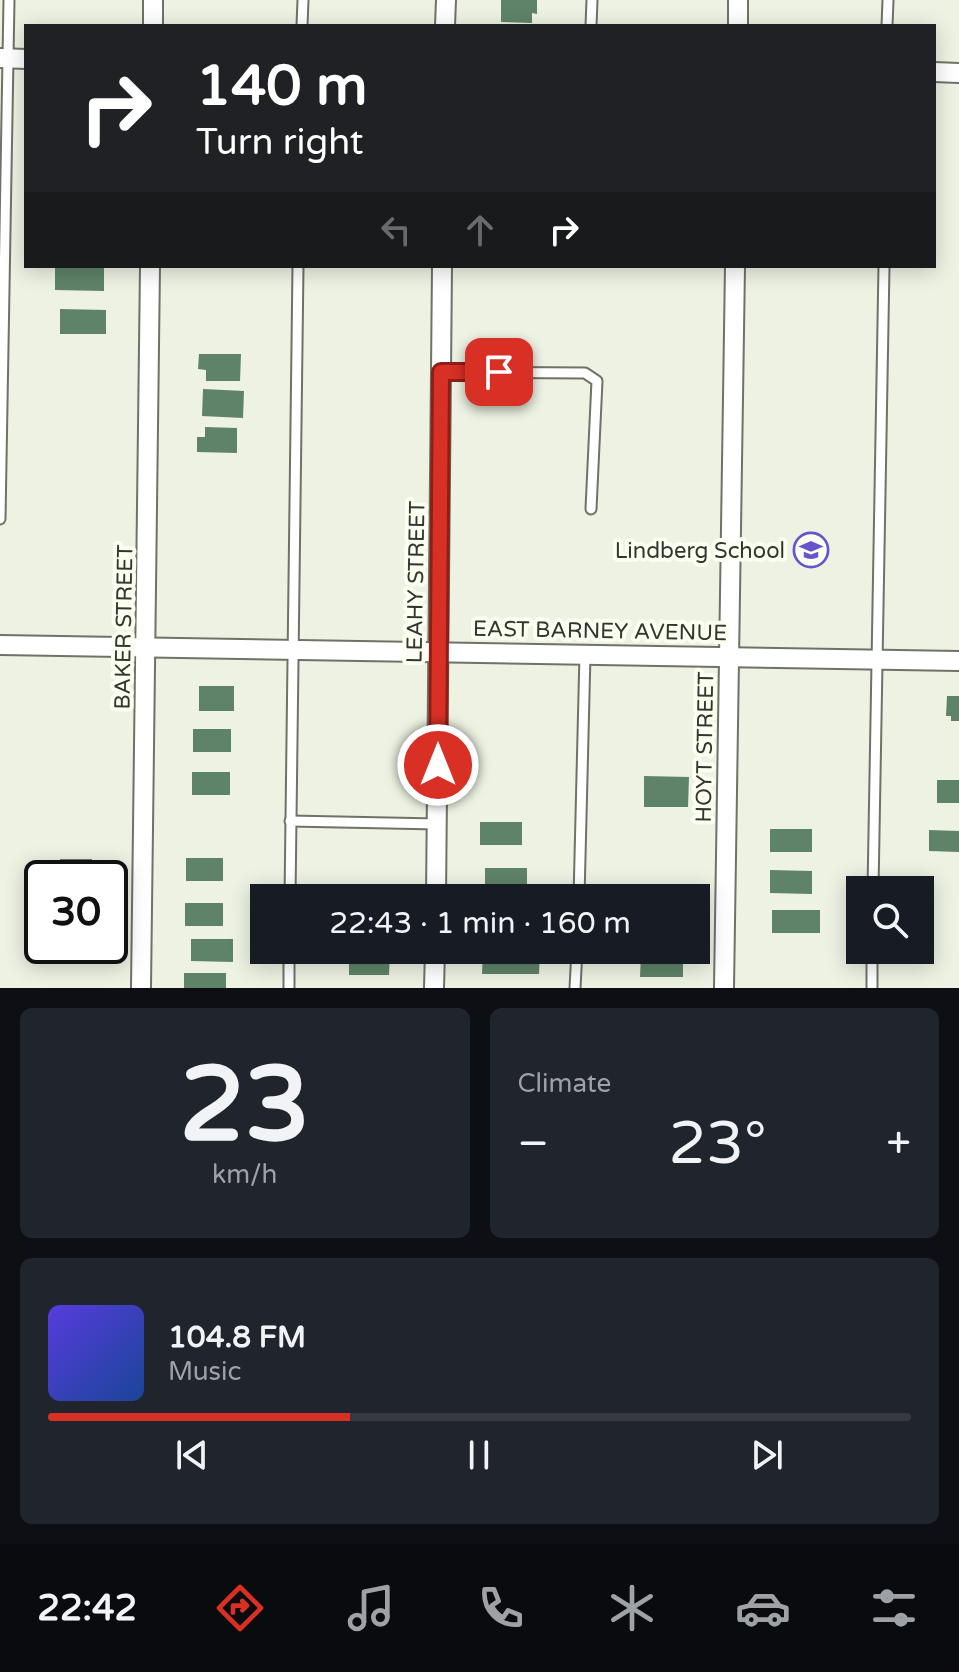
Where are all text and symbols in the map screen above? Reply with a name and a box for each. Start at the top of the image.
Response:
text: 140 m [196,53,367,120]
icon: right [64,56,168,160]
text: Turn right [196,121,363,164]
icon: left [374,208,418,252]
icon: ahead [458,208,502,252]
icon: right [542,208,586,252]
pin [465,338,533,406]
icon: arrive [477,350,521,394]
street label: LEAHY STREET [402,500,430,664]
school or university icon: Lindberg School [792,531,830,569]
place label: Lindberg School [615,538,785,564]
street label: BAKER STREET [110,544,138,710]
street label: EAST BARNEY AVENUE [473,616,727,646]
street label: HOYT STREET [691,671,719,823]
position arrow [396,723,480,807]
speed limit sign: 30 [24,860,128,964]
map controls [846,876,934,964]
button: search [846,876,934,964]
text: 22:43 · 1 min · 160 m [329,905,631,942]
text: 23 [179,1044,310,1169]
text: Climate [518,1068,611,1099]
text: 23° [669,1108,767,1180]
text: − [518,1118,549,1171]
text: + [886,1118,911,1171]
text: km/h [212,1159,277,1190]
text: 104.8 FM [168,1319,306,1356]
text: Music [168,1356,241,1387]
icon: previous [170,1433,214,1477]
icon: pause [457,1433,501,1477]
icon: next [745,1433,789,1477]
icon: directions [212,1580,268,1636]
icon: music [343,1580,399,1636]
icon: phone [473,1580,529,1636]
icon: climate [604,1580,660,1636]
icon: car [735,1580,791,1636]
icon: filters [866,1580,922,1636]
text: 22:42 [37,1587,137,1630]

